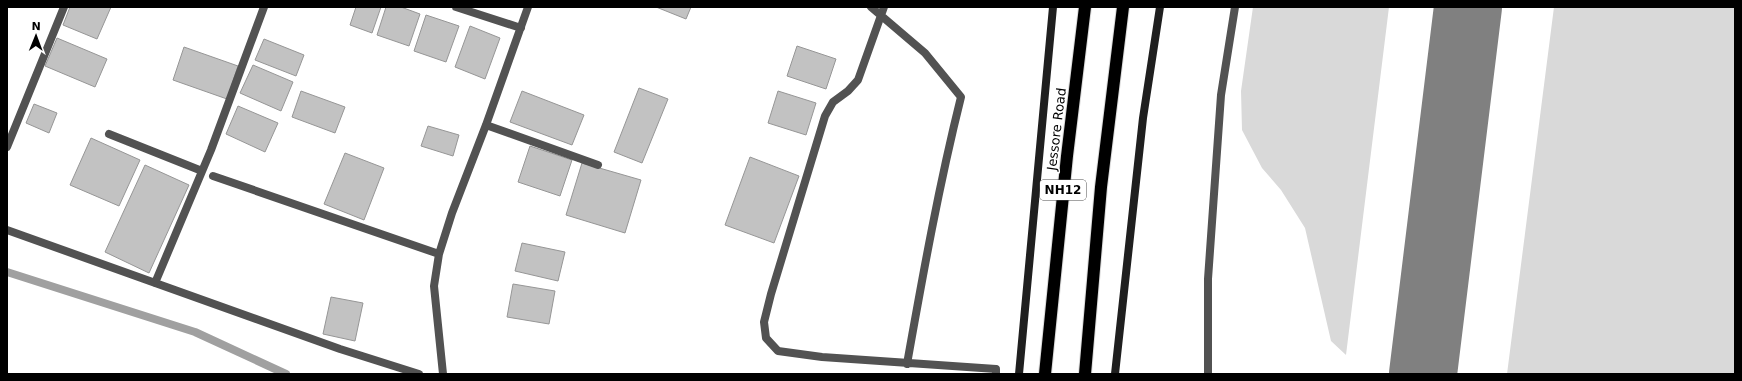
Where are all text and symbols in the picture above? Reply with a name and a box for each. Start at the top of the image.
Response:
north arrow [16,16,56,56]
text: N [31,20,41,33]
street label: Jessore Road [1044,87,1069,172]
road number: NH12 [1040,180,1086,200]

